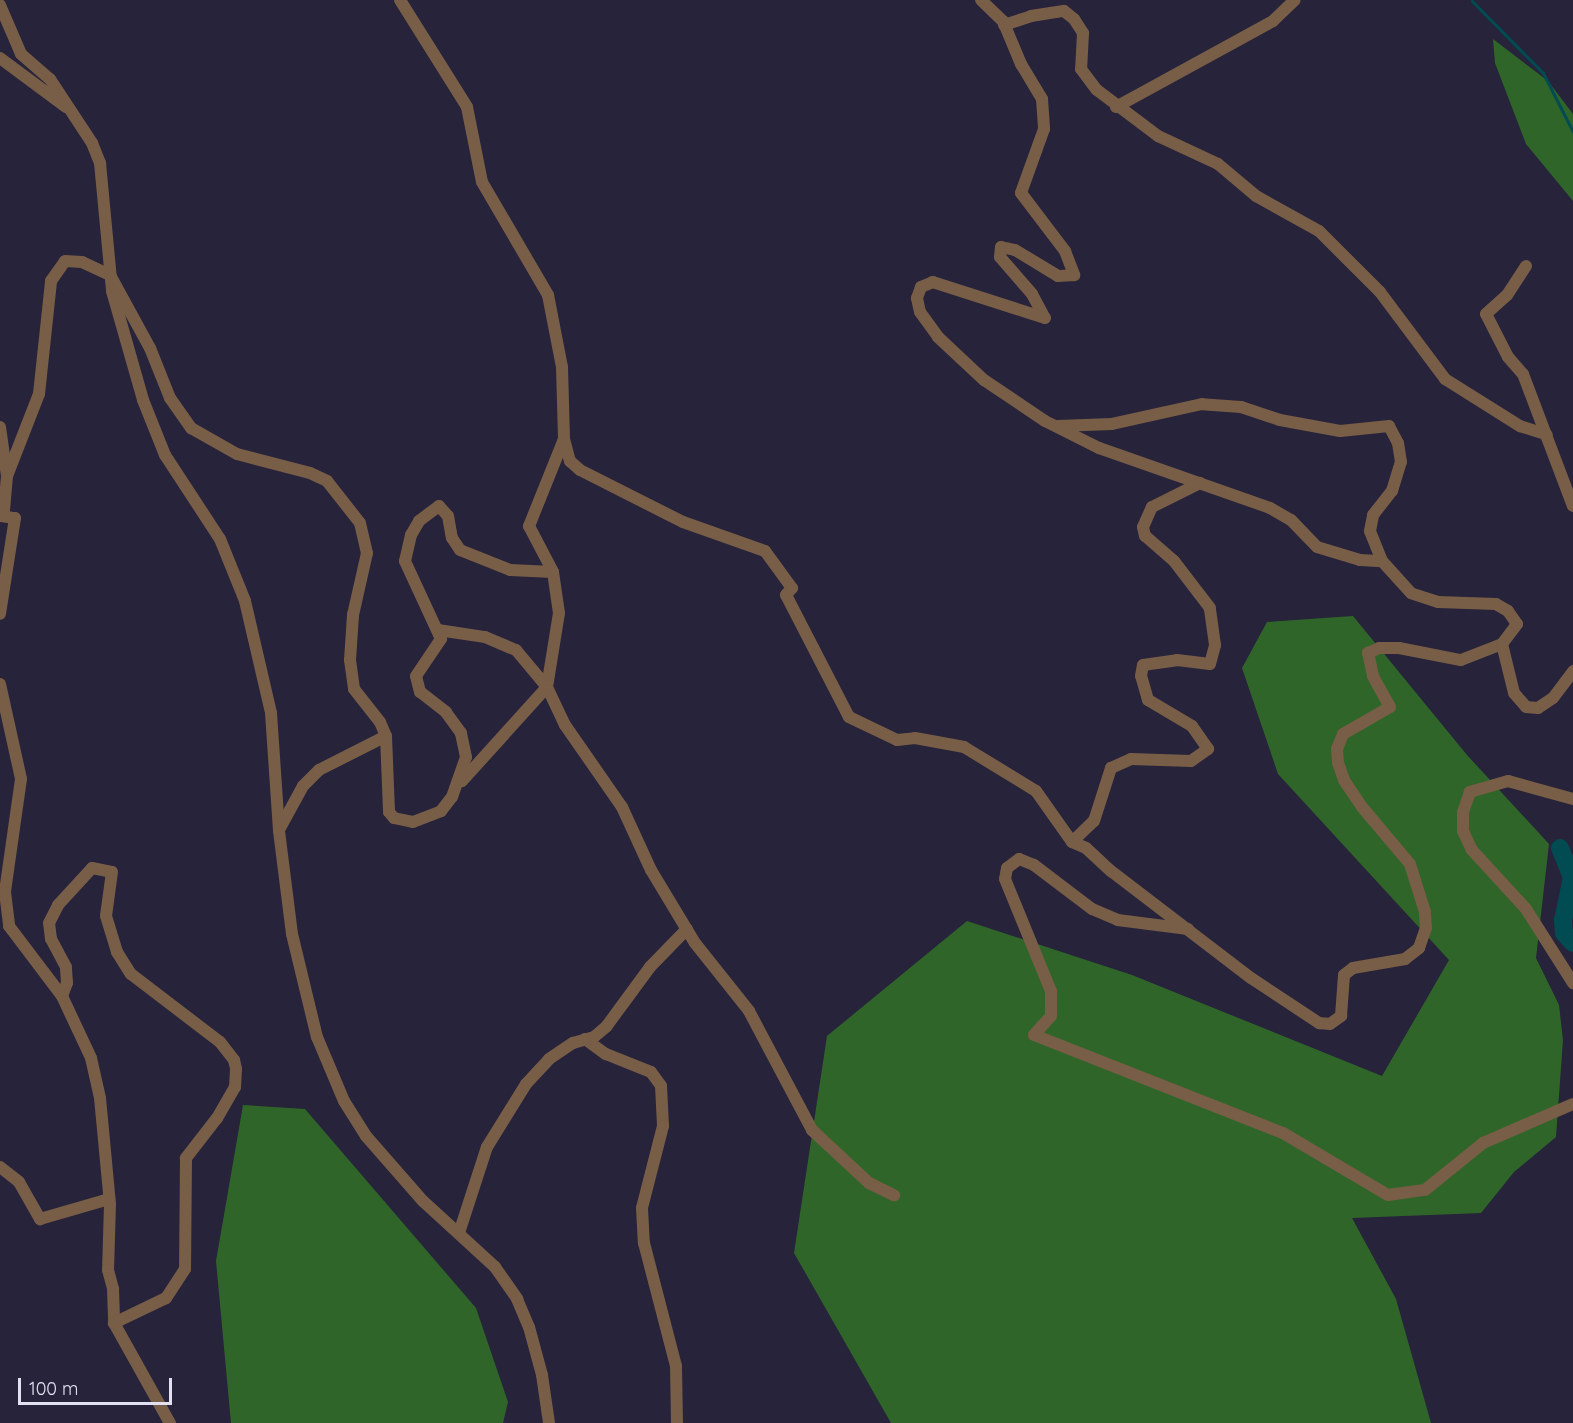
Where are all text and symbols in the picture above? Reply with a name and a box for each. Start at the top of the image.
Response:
scale bar [21,1366,176,1404]
text: 100 m [29,1377,78,1400]

